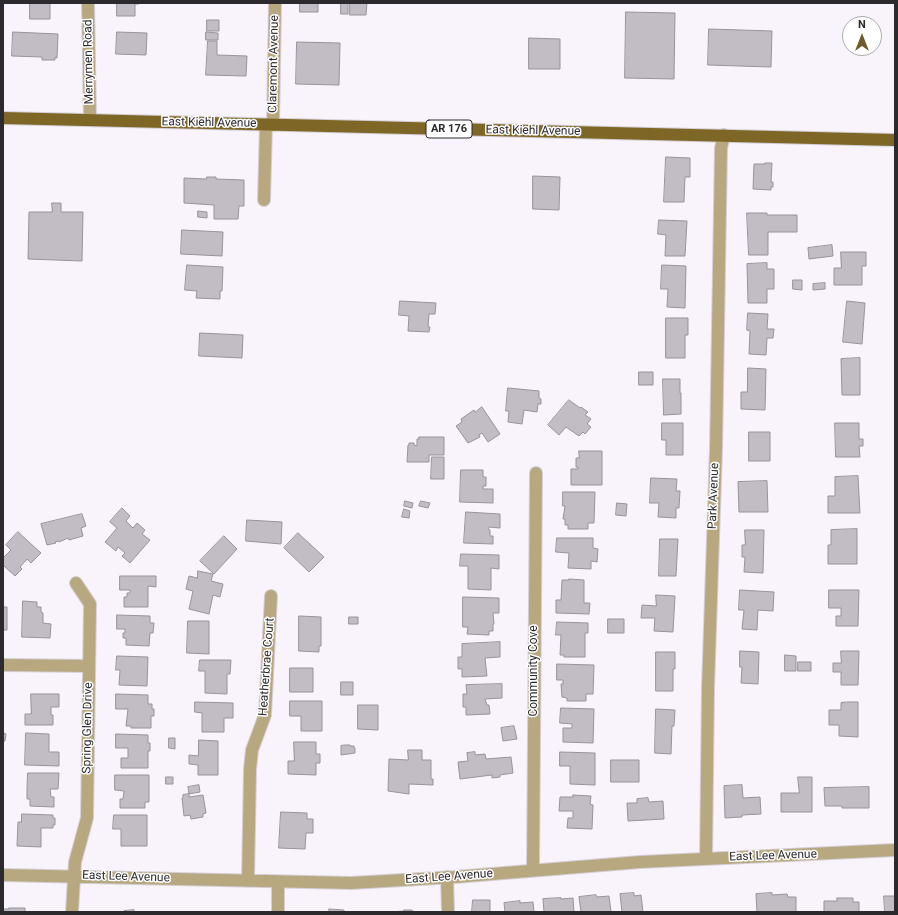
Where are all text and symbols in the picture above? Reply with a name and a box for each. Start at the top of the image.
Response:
street label: Claremont Avenue [266,15,282,113]
north arrow [842,16,882,56]
text: N [858,18,866,31]
street label: Merrymen Road [81,19,97,105]
street label: East Kiehl Avenue [161,115,257,131]
road number: AR 176 [426,120,472,138]
street label: East Kiehl Avenue [485,123,581,139]
street label: Park Avenue [706,463,722,529]
street label: Heatherbrae Court [256,617,278,717]
street label: Community Cove [527,625,541,717]
street label: Spring Glen Drive [80,682,96,774]
street label: East Lee Avenue [729,847,817,865]
street label: East Lee Avenue [405,867,493,887]
street label: East Lee Avenue [82,868,170,886]

